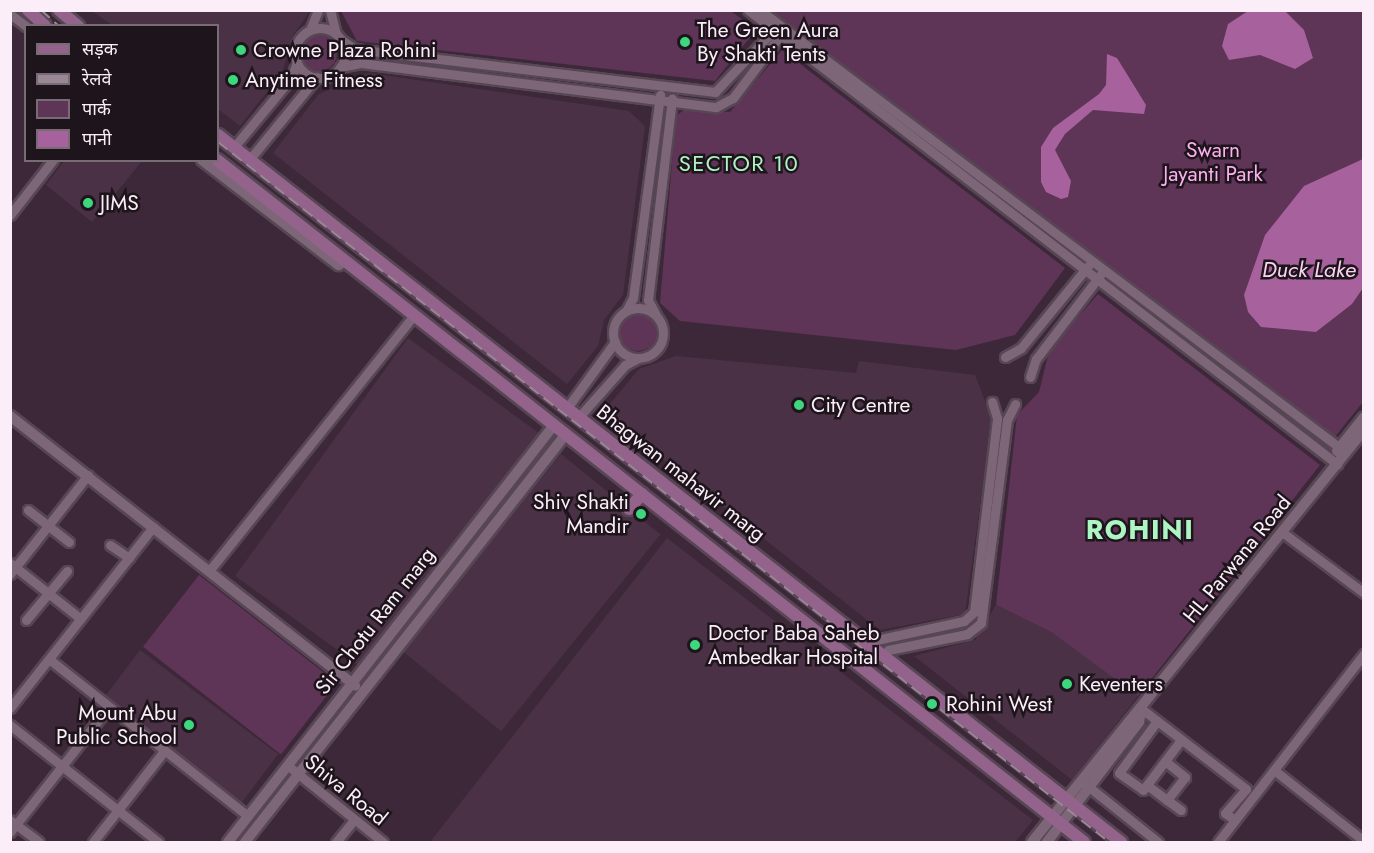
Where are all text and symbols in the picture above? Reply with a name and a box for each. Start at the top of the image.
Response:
place label: The Green Aura By Shakti Tents [697,17,839,67]
legend [24,24,219,162]
marker: The Green Aura By Shakti Tents [678,35,692,49]
text: सड़क [82,36,118,62]
place label: Crowne Plaza Rohini [253,37,437,63]
marker: Crowne Plaza Rohini [234,43,248,57]
text: रेलवे [82,66,112,92]
place label: Anytime Fitness [245,67,383,93]
marker: Anytime Fitness [226,73,240,87]
text: पार्क [82,96,111,122]
text: पानी [82,126,112,152]
park label: Swarn Jayanti Park [1163,137,1263,187]
district label: SECTOR 10 [679,151,799,177]
place label: JIMS [100,190,139,216]
marker: JIMS [81,196,95,210]
water label: Duck Lake [1262,257,1356,283]
place label: City Centre [811,392,910,418]
marker: City Centre [792,398,806,412]
street label: Bhagwan mahavir marg [591,399,771,547]
place label: Shiv Shakti Mandir [533,489,629,539]
street label: HL Parwana Road [1178,490,1296,628]
marker: Shiv Shakti Mandir [634,507,648,521]
district label: ROHINI [1086,514,1194,546]
street label: Sir Chotu Ram marg [310,542,440,700]
place label: Doctor Baba Saheb Ambedkar Hospital [708,620,879,670]
marker: Doctor Baba Saheb Ambedkar Hospital [686,636,704,654]
place label: Keventers [1079,671,1163,697]
marker: Keventers [1060,677,1074,691]
place label: Rohini West [946,691,1052,717]
marker: Rohini West [923,695,941,713]
place label: Mount Abu Public School [56,700,177,750]
marker: Mount Abu Public School [182,718,196,732]
street label: Shiva Road [300,749,392,831]

